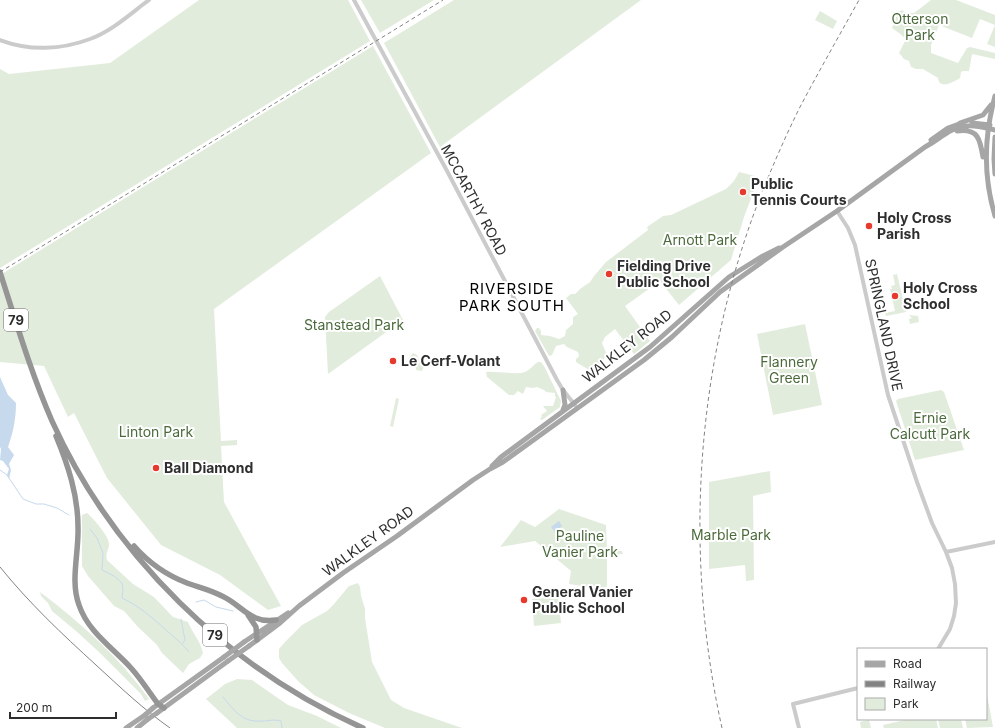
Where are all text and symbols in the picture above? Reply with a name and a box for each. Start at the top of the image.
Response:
park label: Otterson Park [892,10,948,43]
street label: MCCARTHY ROAD [438,141,511,258]
place label: Public Tennis Courts [751,175,847,208]
marker: Public Tennis Courts [738,187,748,197]
place label: Holy Cross Parish [877,209,952,242]
marker: Holy Cross Parish [864,221,874,231]
park label: Arnott Park [663,231,738,248]
place label: Fielding Drive Public School [617,257,711,290]
street label: SPRINGLAND DRIVE [862,257,907,393]
marker: Fielding Drive Public School [604,269,614,279]
district label: RIVERSIDE PARK SOUTH [459,279,565,315]
place label: Holy Cross School [903,279,978,312]
marker: Holy Cross School [890,291,900,301]
street label: WALKLEY ROAD [579,305,675,386]
road number: 79 [4,309,28,331]
park label: Stanstead Park [304,316,404,333]
place label: Le Cerf-Volant [401,352,500,369]
park label: Flannery Green [760,353,818,386]
marker: Le Cerf-Volant [388,356,398,366]
park label: Ernie Calcutt Park [890,409,971,442]
park label: Linton Park [119,423,194,440]
place label: Ball Diamond [164,459,253,476]
marker: Ball Diamond [151,463,161,473]
street label: WALKLEY ROAD [319,502,417,579]
park label: Marble Park [691,526,771,543]
park label: Pauline Vanier Park [542,527,618,560]
place label: General Vanier Public School [532,583,633,616]
marker: General Vanier Public School [519,595,529,605]
road number: 79 [203,624,227,646]
legend [857,648,987,720]
text: Road [893,656,922,671]
text: Railway [893,676,937,691]
scale bar [10,694,116,720]
text: Park [893,696,919,711]
text: 200 m [16,700,52,715]

